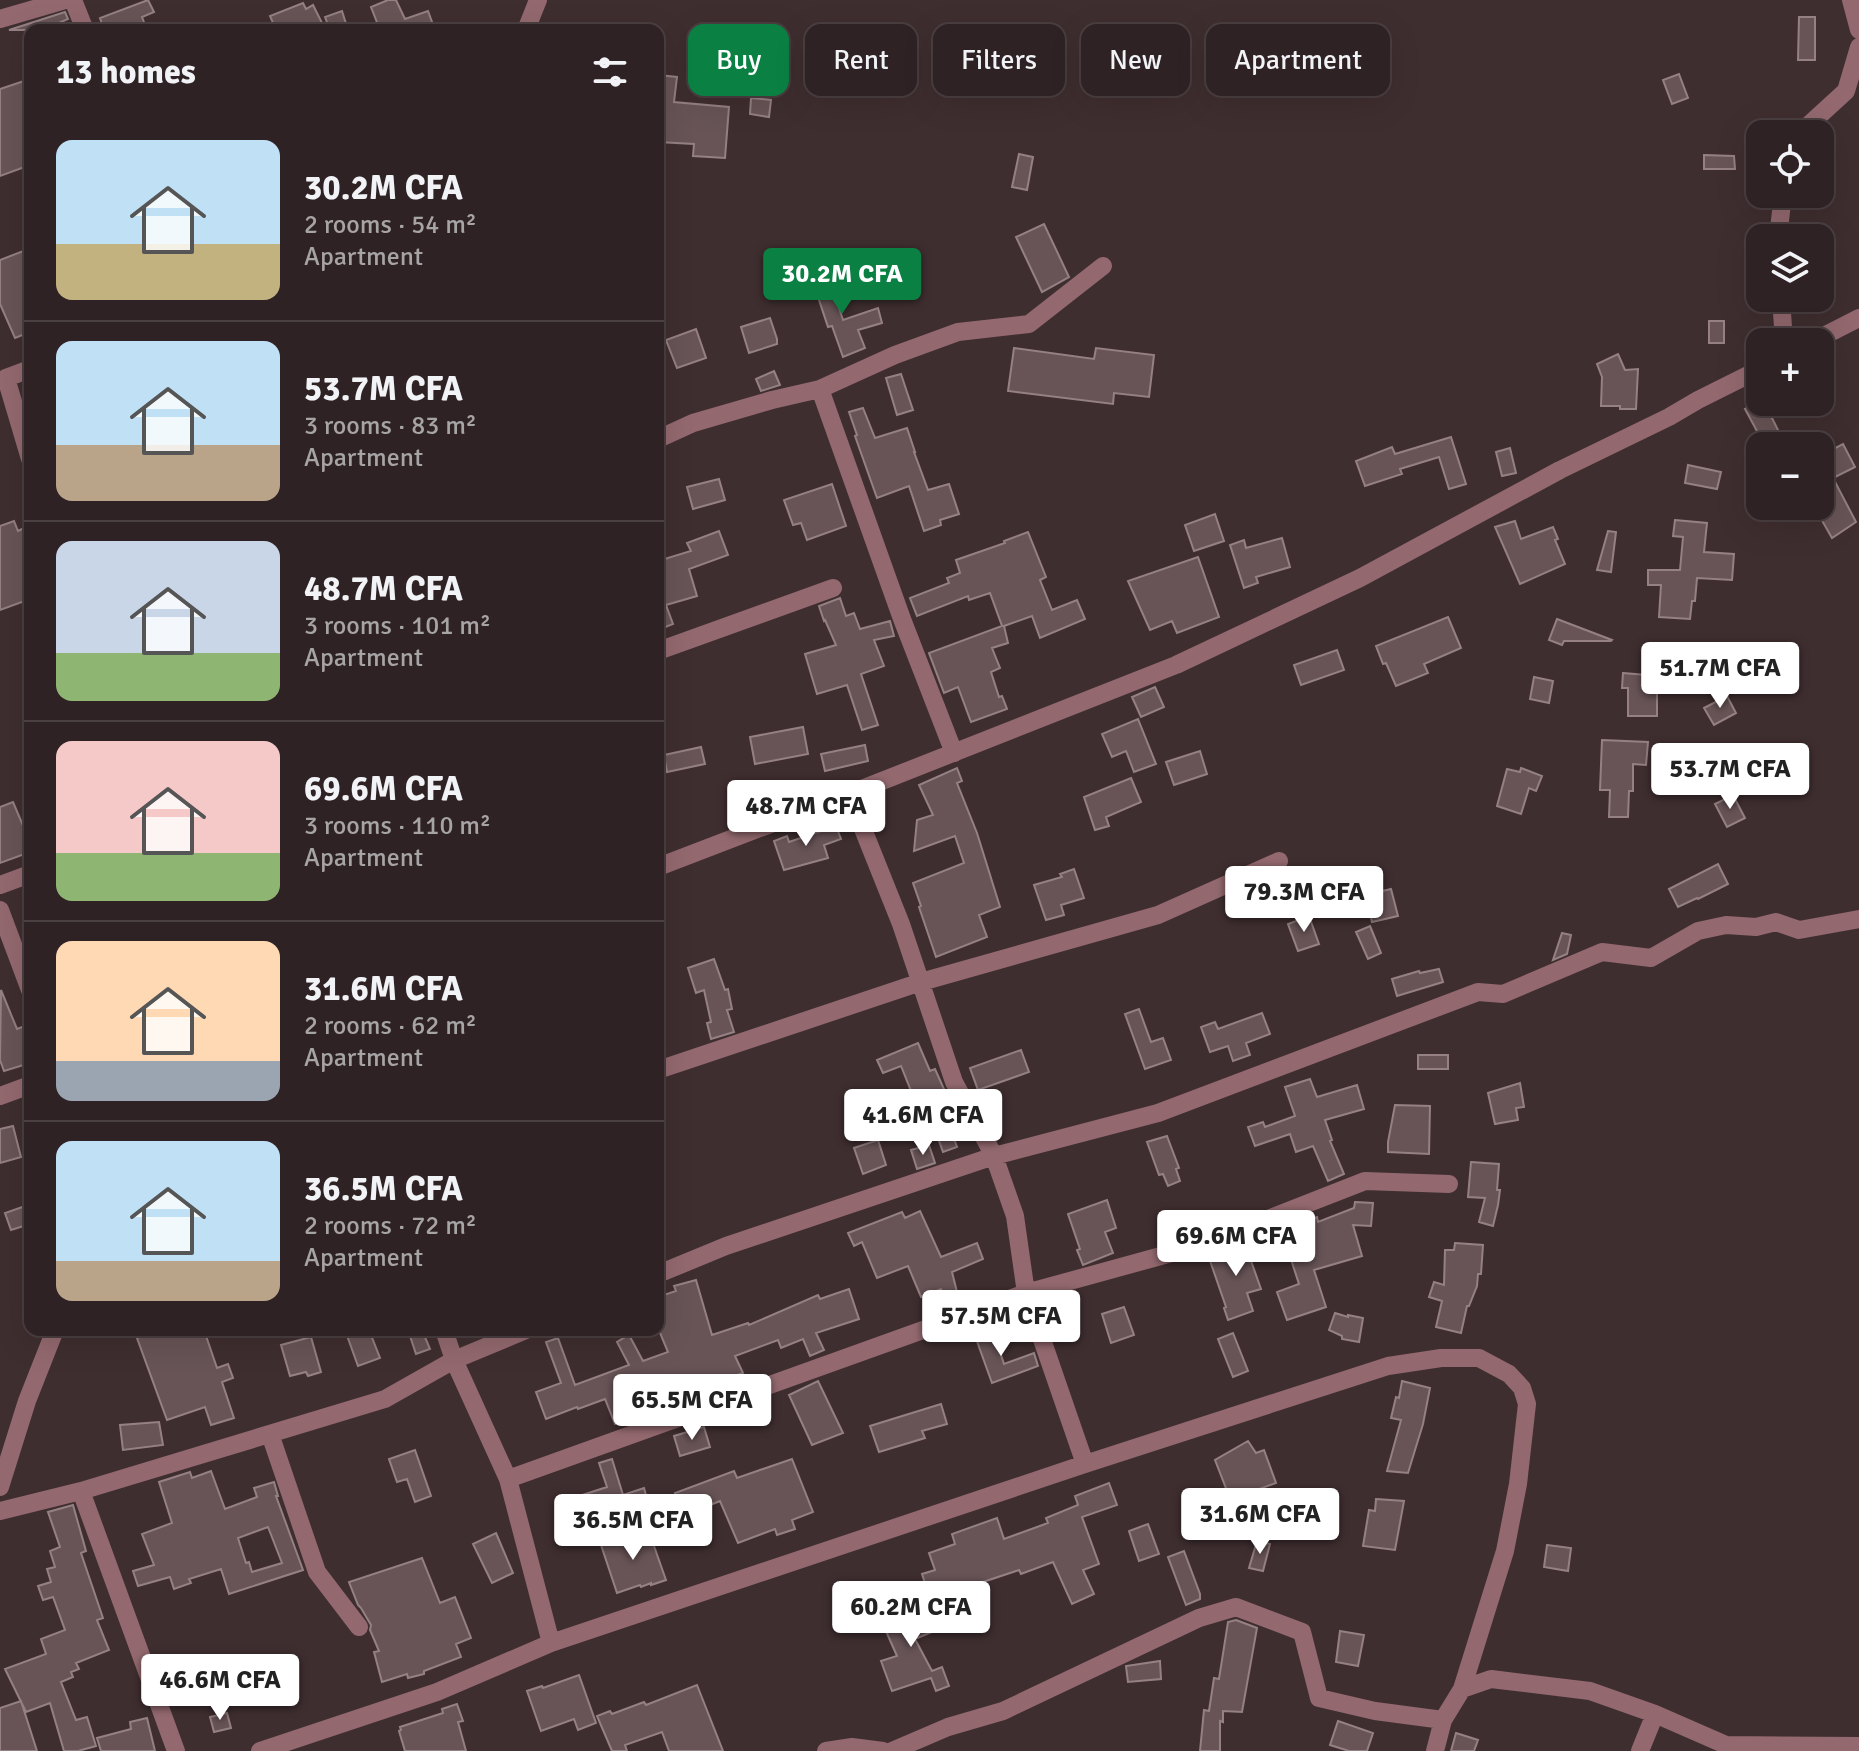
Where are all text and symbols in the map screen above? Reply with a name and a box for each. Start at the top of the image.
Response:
chip: Buy [688,24,789,96]
chip: Rent [805,24,917,96]
chip: Filters [933,24,1065,96]
chip: New [1081,24,1190,96]
chip: Apartment [1206,24,1390,96]
icon: filters [588,50,632,94]
text: 13 homes [56,51,196,93]
map controls [1746,120,1834,520]
button: locate [1746,120,1834,208]
text: 30.2M CFA [304,167,463,209]
icon: home [120,172,216,268]
text: 2 rooms · 54 m² [304,209,477,241]
button: layers [1746,224,1834,312]
text: Apartment [304,241,423,273]
pin: 30.2M CFA [750,248,934,316]
text: 30.2M CFA [781,258,903,290]
button: + [1746,328,1834,416]
text: 53.7M CFA [304,368,463,410]
icon: home [120,373,216,469]
text: 3 rooms · 83 m² [304,410,477,442]
button: − [1746,432,1834,520]
text: Apartment [304,442,423,474]
text: 48.7M CFA [304,568,463,610]
icon: home [120,573,216,669]
text: 3 rooms · 101 m² [304,610,491,642]
text: Apartment [304,642,423,674]
pin: 51.7M CFA [1628,642,1812,710]
text: 51.7M CFA [1659,652,1781,684]
pin: 53.7M CFA [1638,743,1822,811]
text: 53.7M CFA [1669,753,1791,785]
text: 69.6M CFA [304,768,463,810]
icon: home [120,773,216,869]
pin: 48.7M CFA [714,780,898,848]
text: 48.7M CFA [745,790,867,822]
text: 3 rooms · 110 m² [304,810,491,842]
text: Apartment [304,842,423,874]
pin: 79.3M CFA [1212,866,1396,934]
text: 79.3M CFA [1243,876,1365,908]
text: 31.6M CFA [304,968,463,1010]
icon: home [120,973,216,1069]
text: 2 rooms · 62 m² [304,1010,477,1042]
text: Apartment [304,1042,423,1074]
pin: 41.6M CFA [831,1089,1015,1157]
text: 41.6M CFA [862,1099,984,1131]
text: 36.5M CFA [304,1168,463,1210]
icon: home [120,1173,216,1269]
text: 2 rooms · 72 m² [304,1210,477,1242]
pin: 69.6M CFA [1144,1210,1328,1278]
text: 69.6M CFA [1175,1220,1297,1252]
text: Apartment [304,1242,423,1274]
pin: 57.5M CFA [909,1290,1093,1358]
text: 57.5M CFA [940,1300,1062,1332]
pin: 65.5M CFA [600,1374,784,1442]
text: 65.5M CFA [631,1384,753,1416]
pin: 31.6M CFA [1168,1488,1352,1556]
pin: 36.5M CFA [541,1494,725,1562]
text: 31.6M CFA [1199,1498,1321,1530]
text: 36.5M CFA [572,1504,694,1536]
pin: 60.2M CFA [819,1581,1003,1649]
text: 60.2M CFA [850,1591,972,1623]
pin: 46.6M CFA [128,1654,312,1722]
text: 46.6M CFA [159,1664,281,1696]

